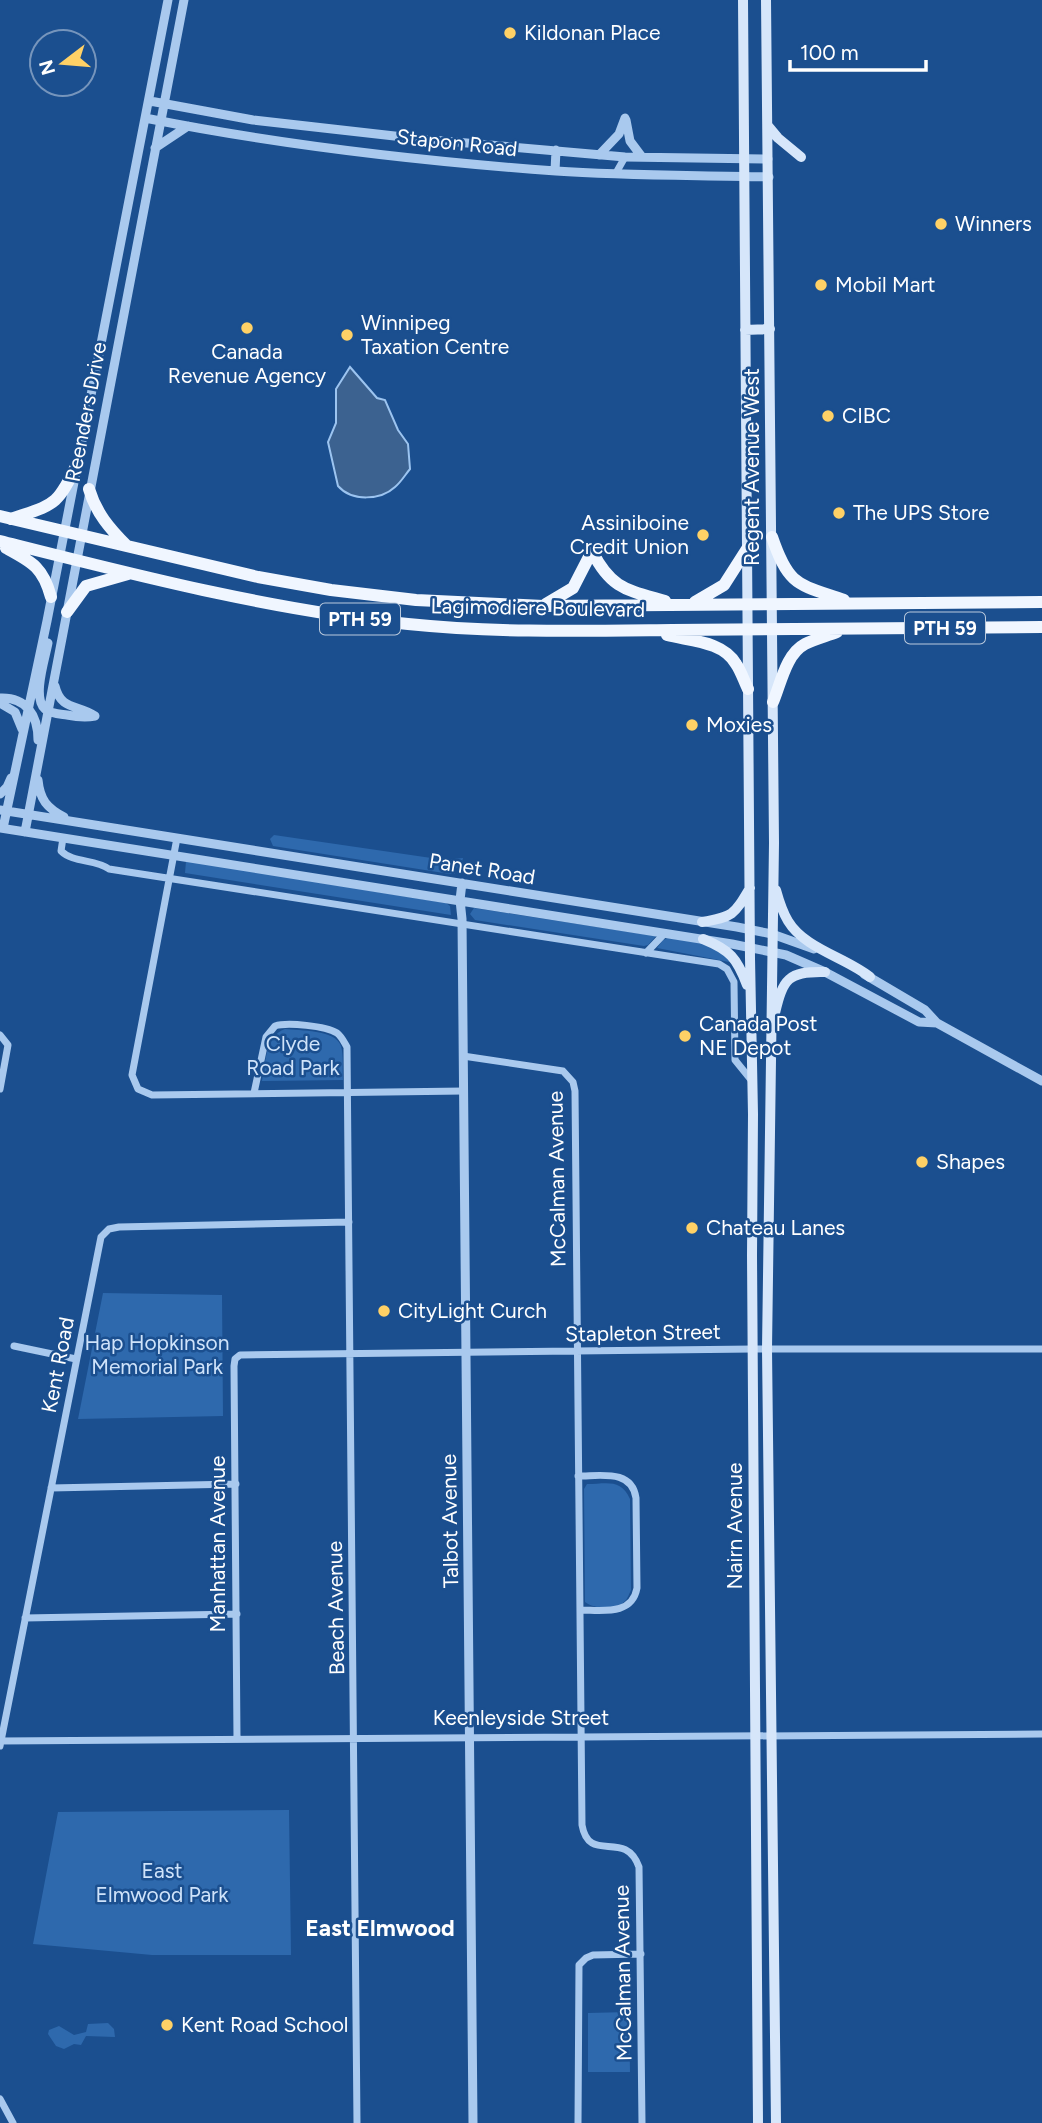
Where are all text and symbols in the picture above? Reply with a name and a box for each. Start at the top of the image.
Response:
place label: Kildonan Place [524,20,660,45]
marker: Kildonan Place [502,25,518,41]
north arrow [28,28,98,98]
scale bar [790,28,926,72]
text: 100 m [800,40,859,65]
text: N [34,57,60,78]
street label: Stapon Road [395,124,519,161]
place label: Winners [955,211,1032,236]
marker: Winners [933,216,949,232]
place label: Mobil Mart [835,272,936,297]
marker: Mobil Mart [813,277,829,293]
place label: Winnipeg Taxation Centre [361,310,509,359]
marker: Canada Revenue Agency [239,320,255,336]
marker: Winnipeg Taxation Centre [339,327,355,343]
place label: Canada Revenue Agency [168,339,326,388]
street label: Reenders Drive [60,340,111,484]
street label: Regent Avenue West [739,368,764,566]
place label: CIBC [842,403,891,428]
marker: CIBC [820,408,836,424]
place label: The UPS Store [853,500,990,525]
marker: The UPS Store [831,505,847,521]
place label: Assiniboine Credit Union [570,510,689,559]
marker: Assiniboine Credit Union [695,527,711,543]
street label: Lagimodiere Boulevard [431,593,646,622]
road number: PTH 59 [320,604,400,634]
road number: PTH 59 [905,612,985,643]
place label: Moxies [706,712,772,737]
marker: Moxies [684,717,700,733]
street label: Panet Road [427,848,537,889]
place label: Canada Post NE Depot [699,1011,817,1060]
marker: Canada Post NE Depot [677,1028,693,1044]
park label: Clyde Road Park [246,1031,341,1080]
street label: McCalman Avenue [542,1091,571,1267]
place label: Shapes [936,1149,1005,1174]
marker: Shapes [914,1154,930,1170]
place label: Chateau Lanes [706,1215,845,1240]
marker: Chateau Lanes [684,1220,700,1236]
place label: CityLight Curch [398,1298,547,1323]
marker: CityLight Curch [376,1303,392,1319]
street label: Kent Road [36,1315,79,1415]
street label: Stapleton Street [565,1319,721,1346]
park label: Hap Hopkinson Memorial Park [85,1330,229,1379]
street label: Talbot Avenue [436,1454,463,1588]
street label: Manhattan Avenue [205,1455,230,1633]
street label: Nairn Avenue [722,1463,747,1589]
street label: Beach Avenue [322,1541,349,1675]
street label: Keenleyside Street [433,1705,609,1730]
park label: East Elmwood Park [96,1858,229,1907]
street label: McCalman Avenue [608,1885,637,2061]
district label: East Elmwood [305,1914,455,1942]
place label: Kent Road School [181,2012,348,2037]
marker: Kent Road School [159,2017,175,2033]

